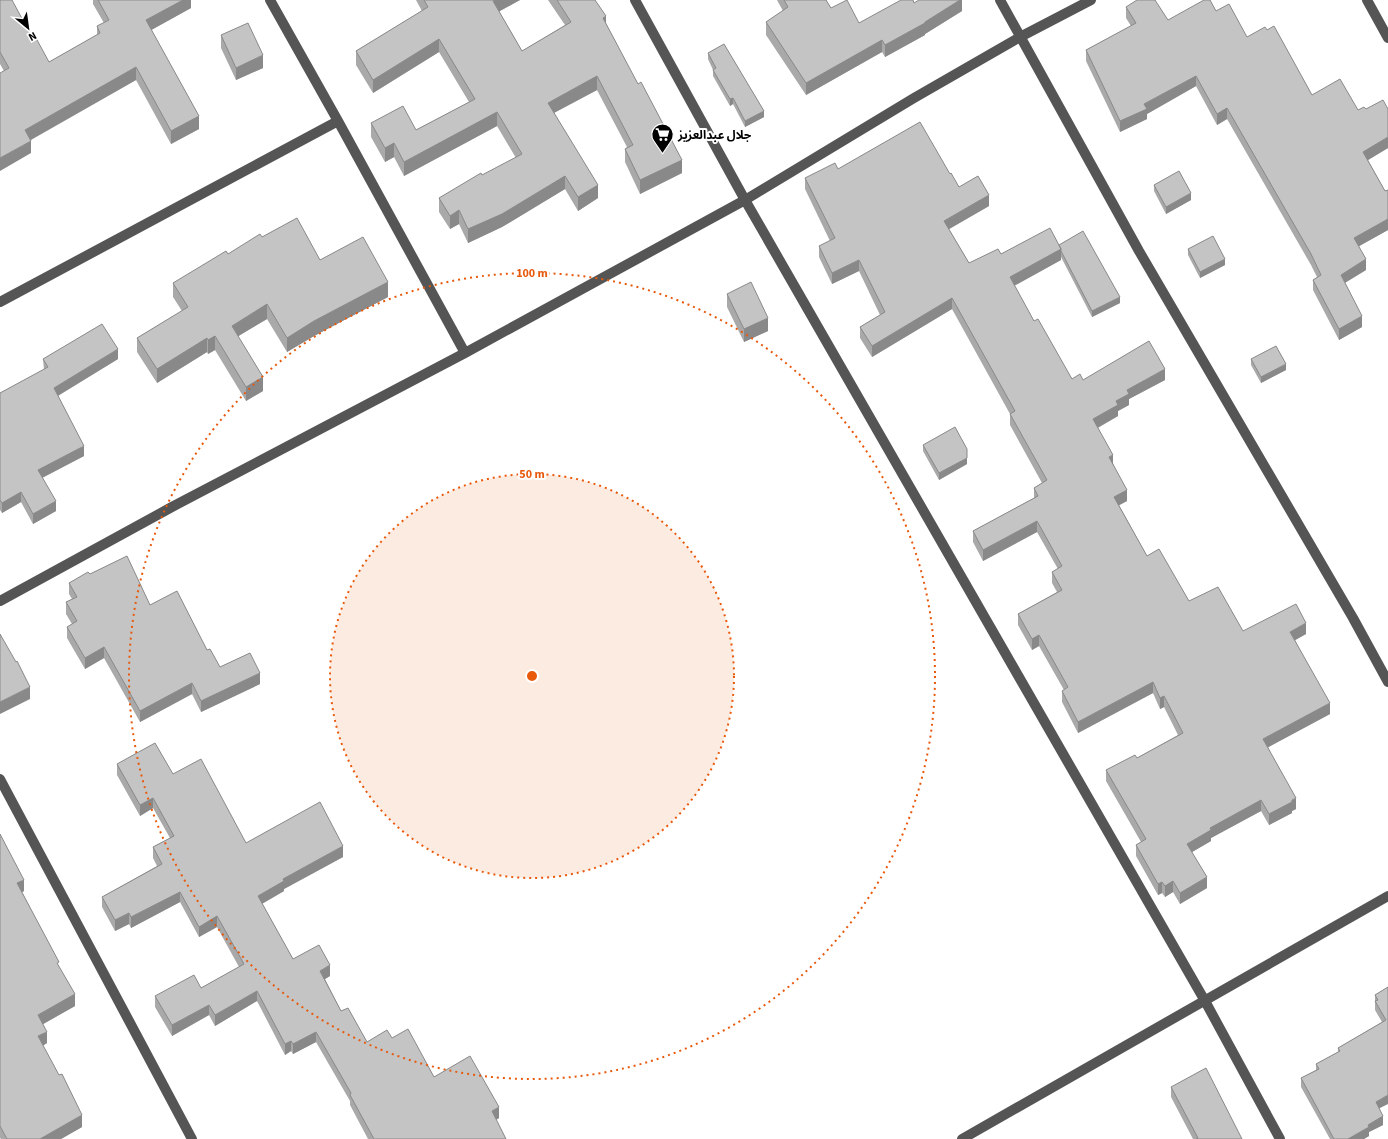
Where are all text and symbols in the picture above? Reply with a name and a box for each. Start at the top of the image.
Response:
north arrow [8,8,48,48]
text: N [26,28,39,45]
supermarket icon: جلال عبدالعزيز [650,122,676,155]
place label: جلال عبدالعزيز [677,127,752,144]
text: 100 m [516,265,548,282]
text: 50 m [519,466,545,483]
centre of rings [525,669,539,683]

